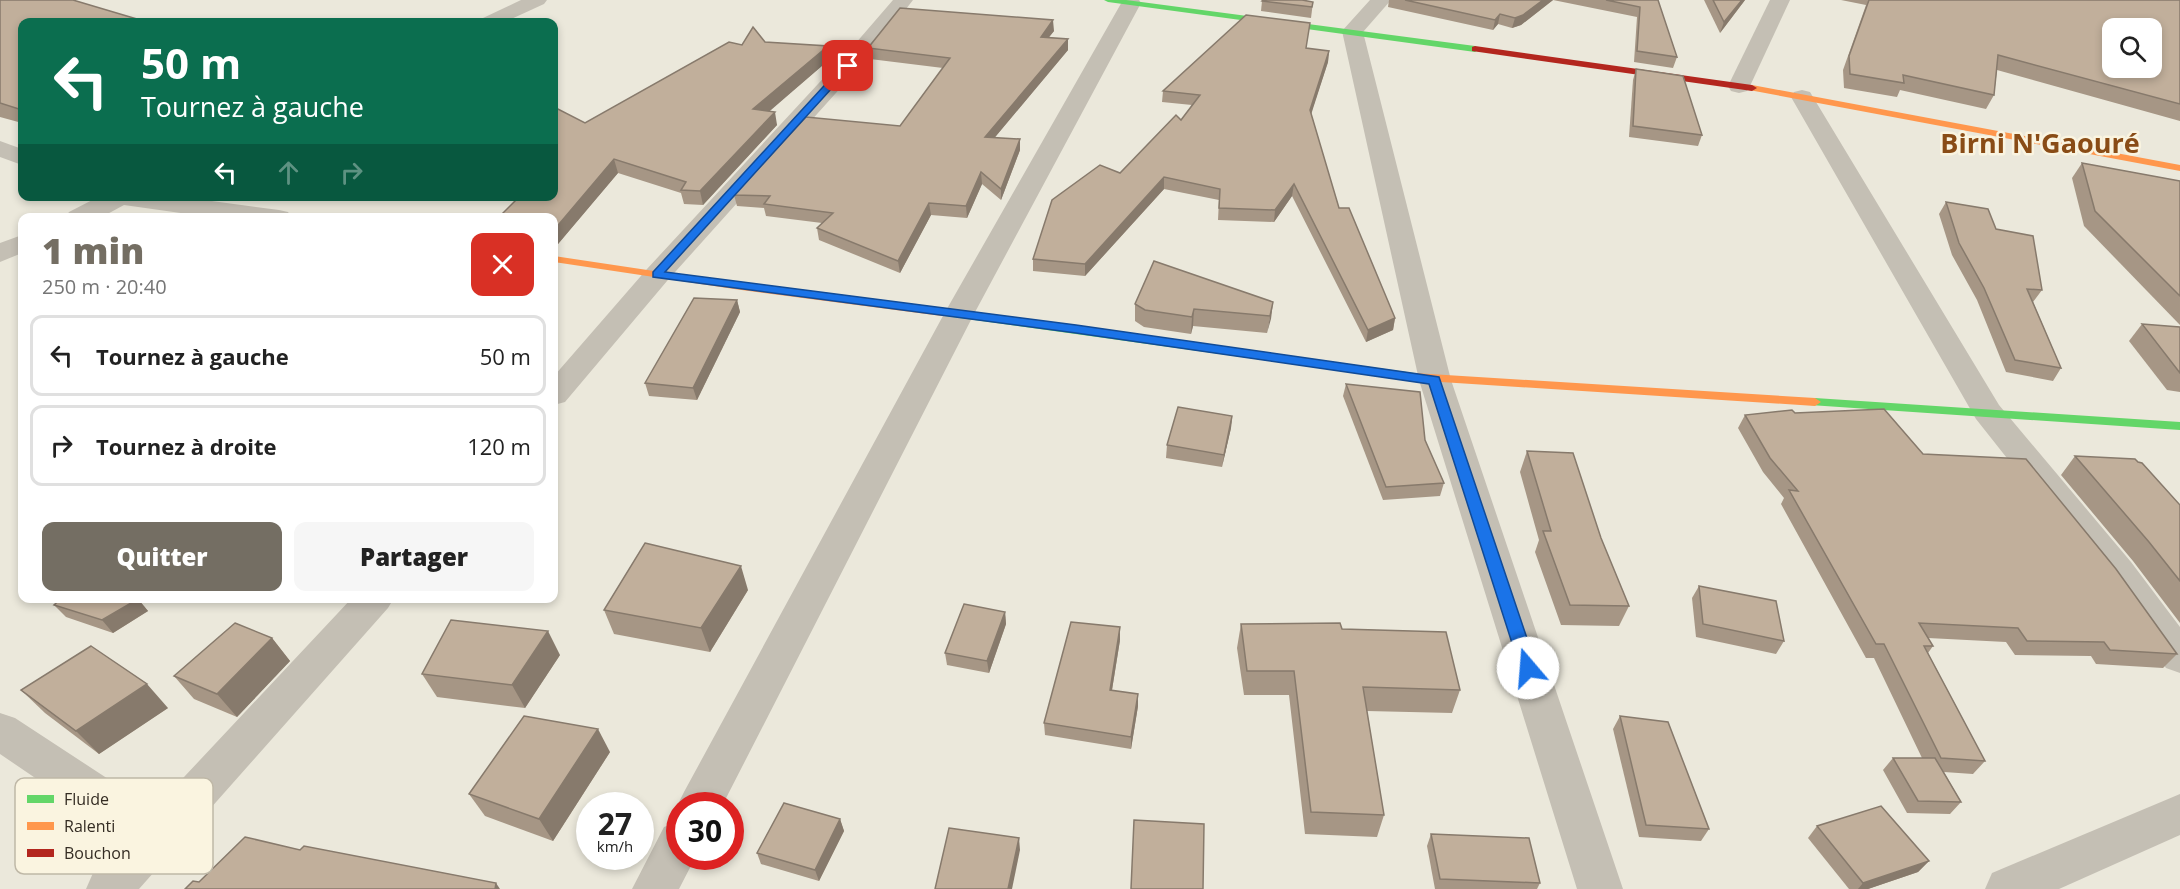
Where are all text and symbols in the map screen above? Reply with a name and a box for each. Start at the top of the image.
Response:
map controls [2102,18,2162,78]
button: search [2102,18,2162,78]
text: 50 m [141,34,241,91]
pin [822,40,873,91]
icon: left [42,42,120,120]
icon: arrive [831,49,864,82]
text: Tournez à gauche [141,88,364,125]
district label: Birni N'Gaouré [1940,124,2140,161]
icon: left [209,156,242,189]
icon: ahead [272,156,305,189]
icon: right [335,156,368,189]
text: 1 min [42,226,144,275]
button: close [471,233,534,296]
text: 250 m · 20:40 [42,273,167,300]
icon: left [45,339,78,372]
text: Tournez à gauche [96,341,289,371]
text: 50 m [480,341,531,371]
icon: right [45,429,78,462]
text: Tournez à droite [96,431,277,461]
text: 120 m [467,431,531,461]
button: Quitter [42,522,282,591]
button: Partager [294,522,534,591]
position arrow [1496,636,1560,700]
legend [15,778,213,874]
text: Fluide [64,788,109,810]
speed limit sign: 30 [666,792,744,870]
text: 27 [598,803,632,844]
text: Ralenti [64,815,115,837]
text: km/h [597,836,633,856]
text: Bouchon [64,842,131,864]

